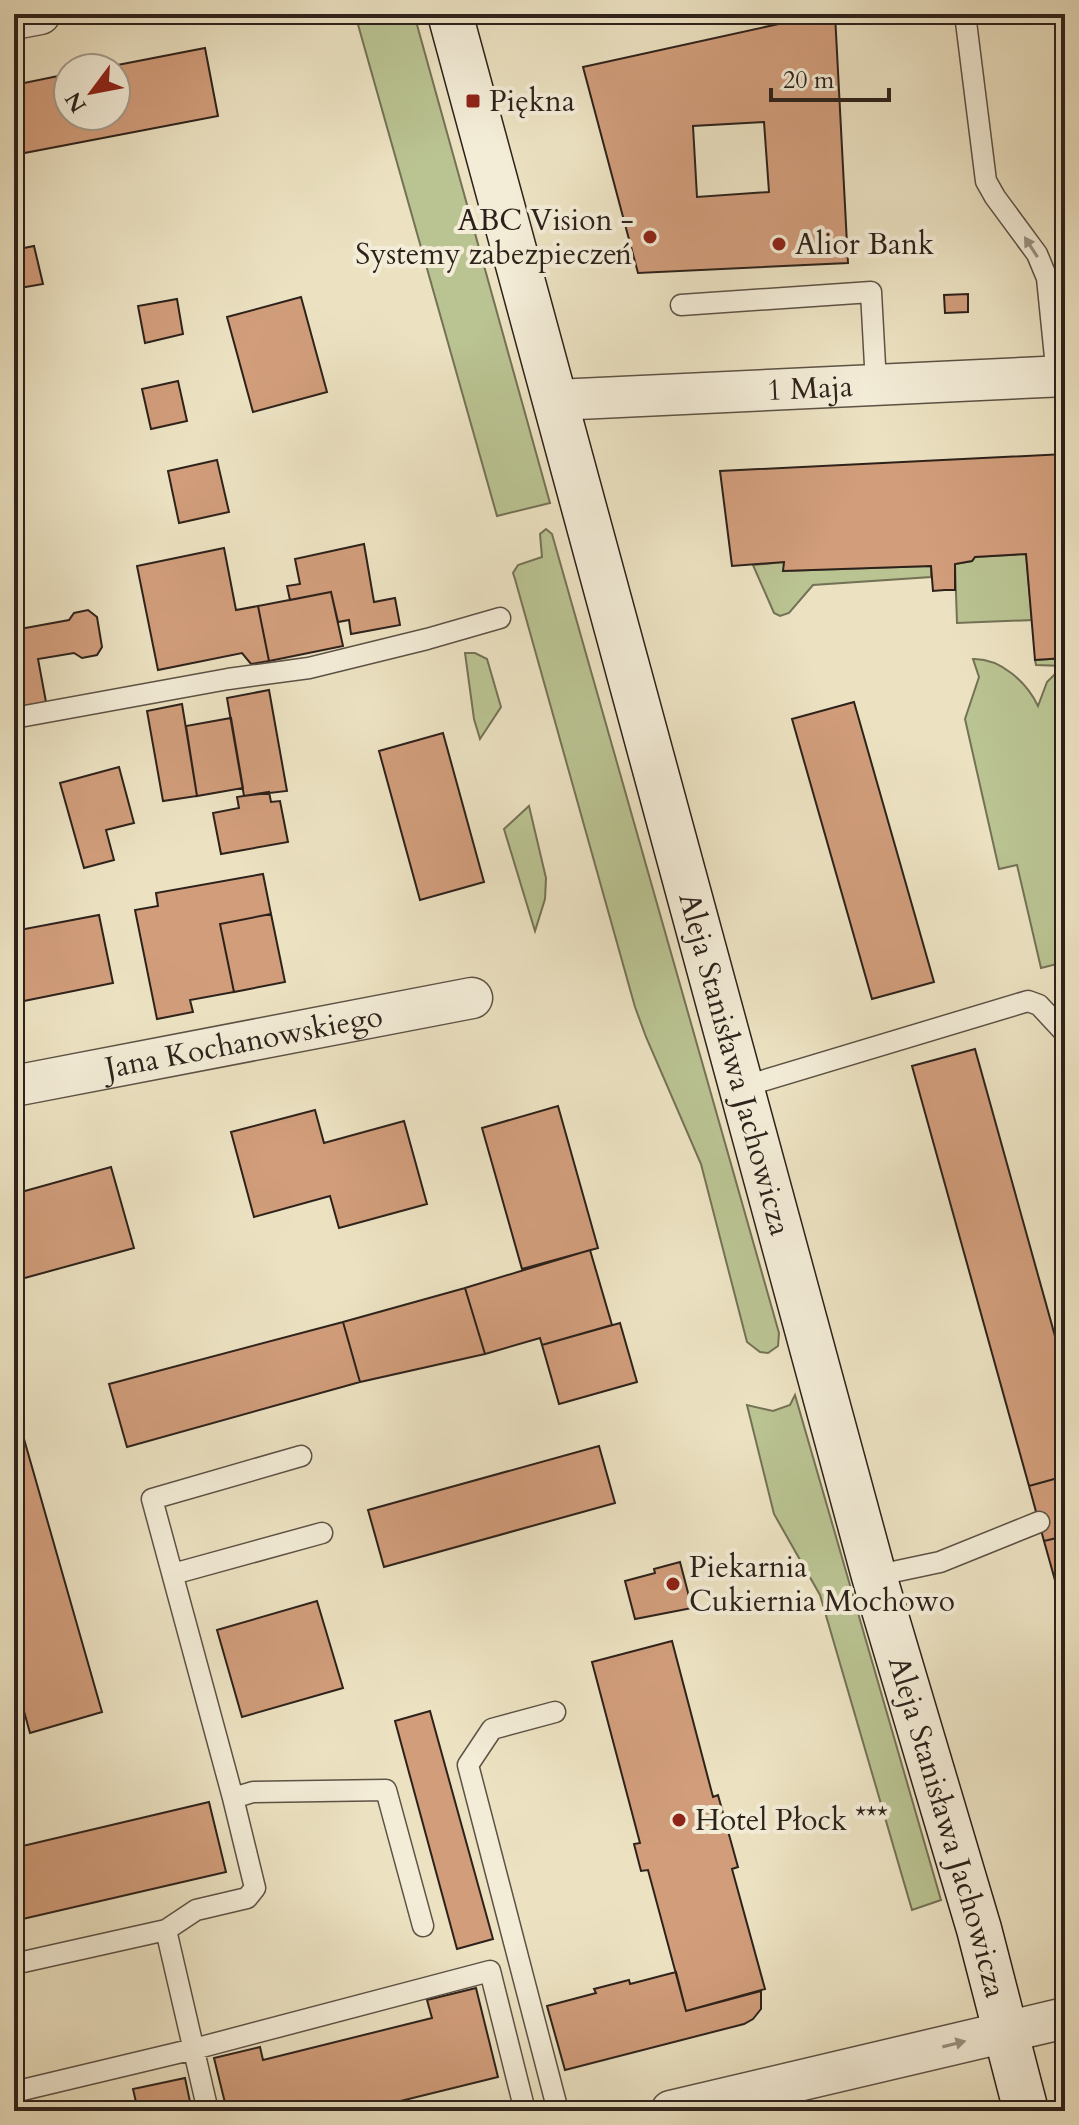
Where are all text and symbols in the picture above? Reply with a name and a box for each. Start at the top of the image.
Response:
north arrow [52,52,132,132]
scale bar [771,52,889,102]
text: 20 m [783,64,835,97]
place label: Piękna [489,81,575,122]
text: N [58,86,94,118]
marker: Piękna [464,92,482,110]
place label: ABC Vision - Systemy zabezpieczeń [355,200,634,275]
place label: Alior Bank [795,224,934,265]
marker: ABC Vision - Systemy zabezpieczeń [641,228,659,246]
marker: Alior Bank [770,235,788,253]
one-way arrow [1025,236,1039,258]
street label: 1 Maja [766,366,854,411]
street label: Aleja Stanisława Jachowicza [669,888,801,1240]
street label: Jana Kochanowskiego [98,995,386,1089]
place label: Piekarnia Cukiernia Mochowo [689,1547,955,1622]
marker: Piekarnia Cukiernia Mochowo [664,1575,682,1593]
street label: Aleja Stanisława Jachowicza [878,1651,1016,2002]
place label: Hotel Płock *** [695,1800,888,1841]
marker: Hotel Płock *** [670,1811,688,1829]
one-way arrow [941,2038,966,2050]

